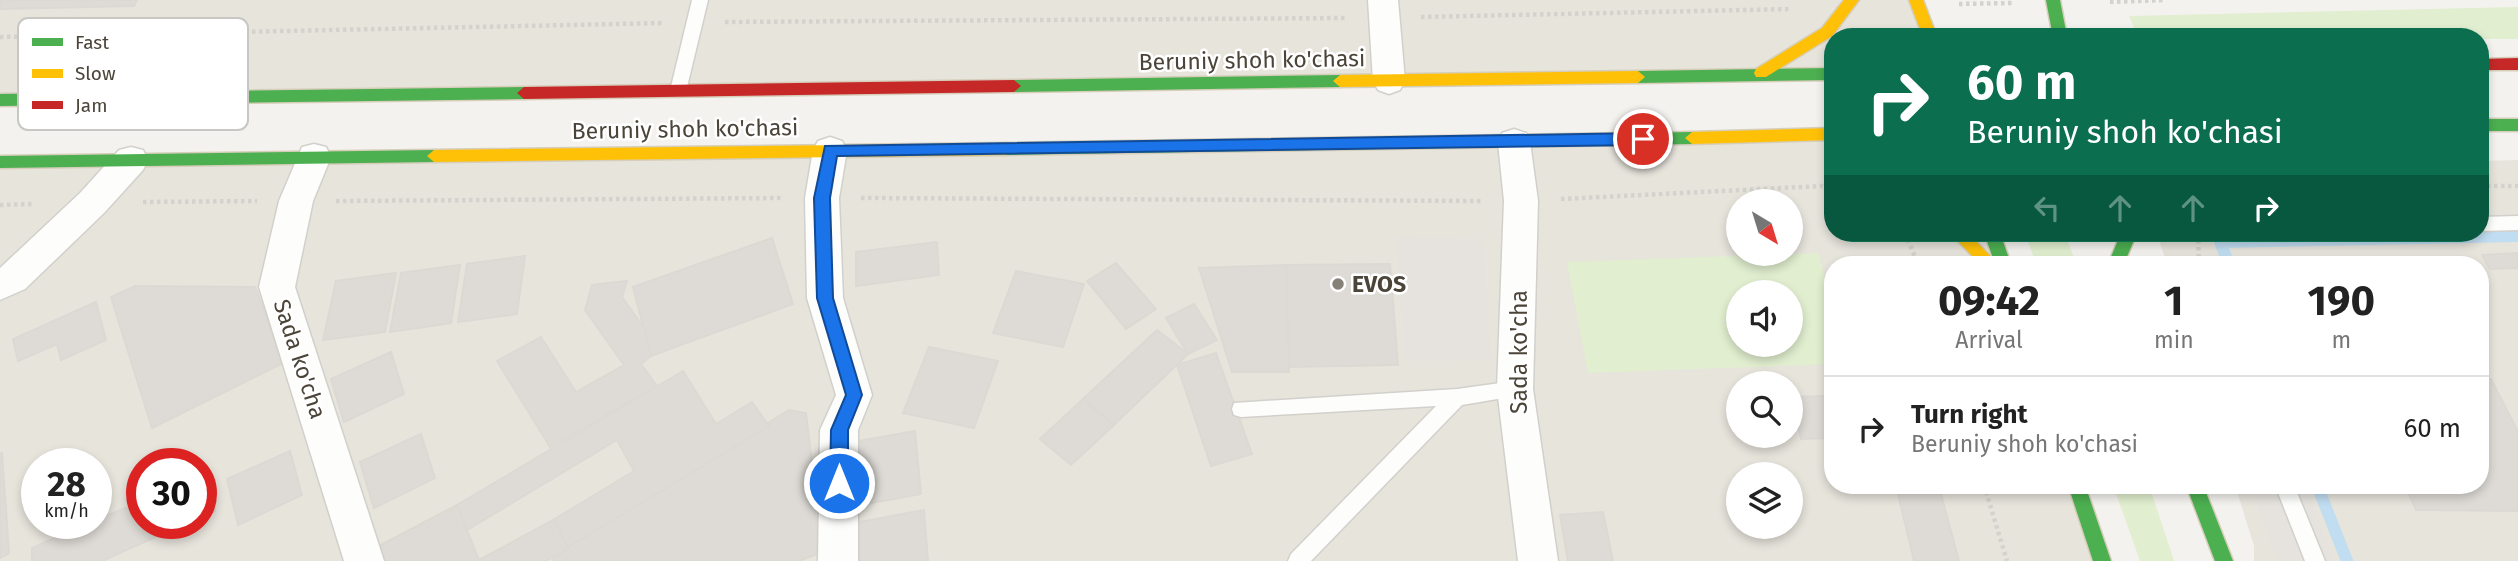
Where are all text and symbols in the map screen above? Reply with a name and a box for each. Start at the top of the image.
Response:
legend [18,18,248,130]
text: Fast [75,31,109,54]
street label: Beruniy shoh ko'chasi [1138,44,1366,76]
text: 60 m [1967,53,2076,112]
icon: right [1852,56,1943,147]
text: Slow [75,62,116,85]
text: Jam [75,94,107,117]
pin [1613,109,1673,169]
street label: Beruniy shoh ko'chasi [571,113,799,145]
text: Beruniy shoh ko'chasi [1967,113,2283,151]
icon: arrive [1624,120,1662,158]
north arrow [1726,189,1802,266]
map controls [1726,189,1803,539]
icon: left [2028,189,2066,227]
icon: ahead [2101,189,2139,227]
icon: ahead [2174,189,2212,227]
icon: right [2247,189,2285,227]
place label: EVOS [1352,270,1406,298]
marker: EVOS [1330,276,1346,292]
text: 09:42 [1938,276,2040,326]
text: 1 [2164,276,2184,326]
text: 190 [2308,276,2375,326]
button: sound [1726,280,1803,357]
street label: Sada ko'cha [1505,290,1533,414]
street label: Sada ko'cha [268,296,332,422]
text: Arrival [1955,326,2023,354]
text: min [2154,326,2194,354]
text: m [2331,326,2351,354]
button: search [1726,371,1803,448]
text: Turn right [1911,399,2028,430]
icon: right [1852,410,1890,448]
text: 60 m [2403,413,2461,444]
text: Beruniy shoh ko'chasi [1911,430,2138,458]
position arrow [802,446,876,520]
speed limit sign: 30 [126,448,217,539]
button: layers [1726,462,1803,539]
text: 28 [47,463,86,505]
text: km/h [44,500,89,522]

